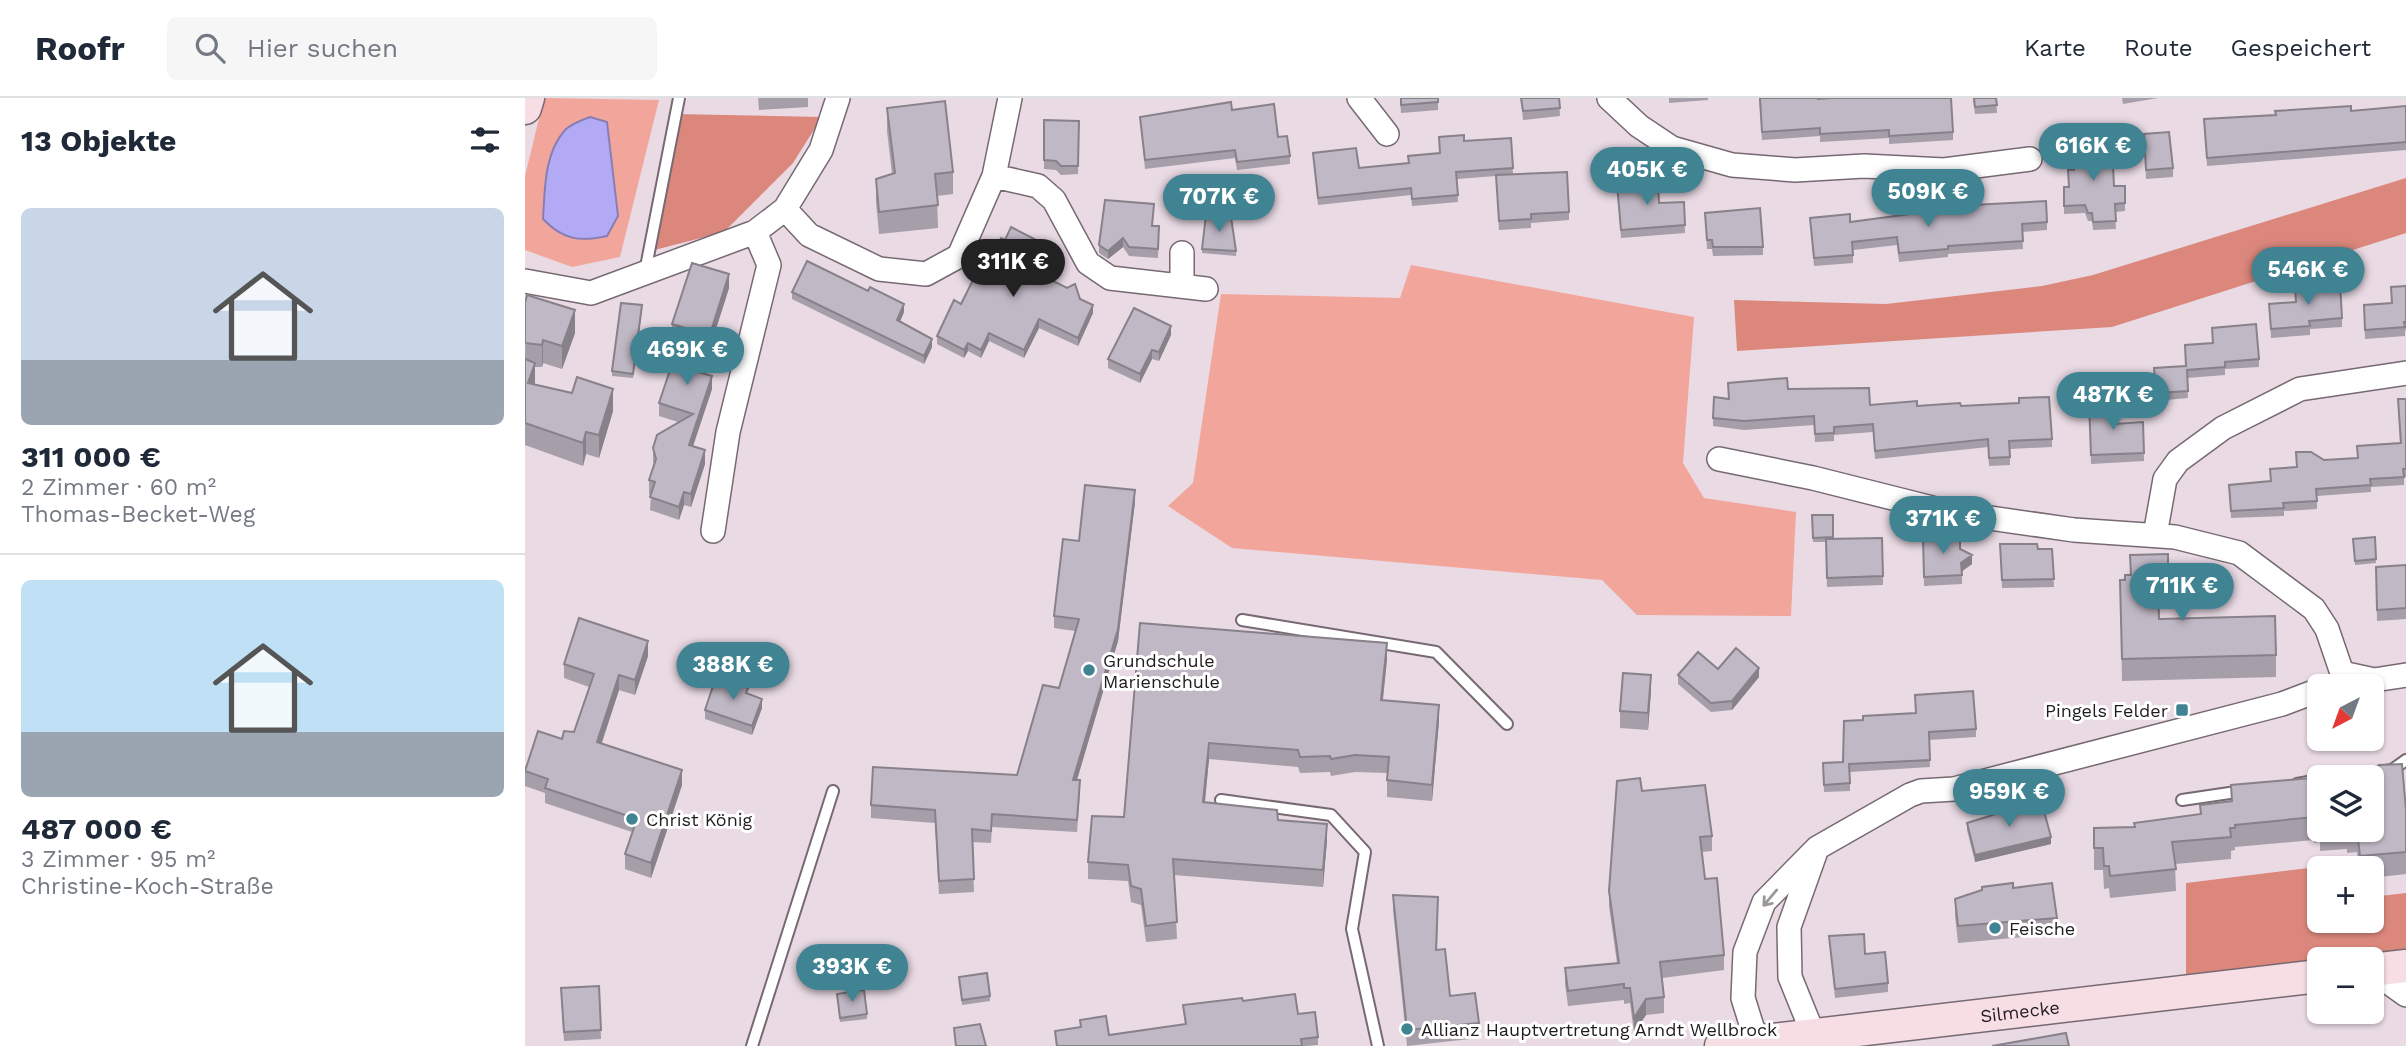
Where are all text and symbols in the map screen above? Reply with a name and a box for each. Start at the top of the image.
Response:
search box [167,17,657,80]
text: Roofr [35,29,125,68]
icon: search [191,29,229,67]
text: Hier suchen [247,33,398,63]
text: Karte [2024,34,2086,62]
text: Route [2124,34,2193,62]
text: Gespeichert [2231,34,2371,62]
icon: filters [466,121,504,159]
text: 13 Objekte [21,123,176,158]
pin: 616K € [2036,123,2150,183]
text: 616K € [2055,132,2131,159]
pin: 405K € [1590,148,1704,207]
text: 405K € [1606,156,1688,183]
pin: 509K € [1871,170,1985,229]
pin: 707K € [1162,174,1276,234]
text: 509K € [1888,178,1968,205]
text: 707K € [1179,183,1259,210]
pin: 311K € [956,240,1070,299]
text: 311K € [977,248,1049,275]
pin: 546K € [2251,248,2365,307]
icon: home [200,253,326,379]
text: 546K € [2268,256,2348,283]
pin: 469K € [630,328,744,387]
text: 469K € [646,336,728,363]
pin: 487K € [2056,372,2170,432]
text: 487K € [2072,381,2154,408]
text: 311 000 € [21,439,161,474]
text: 2 Zimmer · 60 m² [21,474,216,501]
pin: 371K € [1886,496,2000,556]
text: Thomas-Becket-Weg [21,501,255,528]
text: 371K € [1905,505,1981,532]
pin: 711K € [2125,564,2239,623]
text: 711K € [2146,572,2218,599]
icon: home [200,625,326,751]
pin: 388K € [676,642,790,702]
place label: Grundschule Marienschule [1103,650,1220,692]
text: 388K € [692,651,774,678]
marker: Grundschule Marienschule [1081,662,1097,678]
north arrow [2307,674,2383,751]
map controls [2307,674,2384,1024]
place label: Pingels Felder [2045,700,2168,721]
marker: Pingels Felder [2174,702,2190,718]
button: layers [2307,765,2384,842]
pin: 959K € [1952,770,2066,829]
text: 959K € [1969,778,2049,805]
place label: Christ König [646,809,753,830]
text: 487 000 € [21,811,172,846]
marker: Christ König [624,811,640,827]
text: 3 Zimmer · 95 m² [21,846,215,873]
button: + [2307,856,2384,933]
text: Christine-Koch-Straße [21,873,274,900]
one-way arrow [1762,888,1778,906]
place label: Feische [2009,918,2075,939]
marker: Feische [1987,920,2003,936]
pin: 393K € [795,944,909,1004]
button: − [2307,947,2384,1024]
text: 393K € [812,953,892,980]
street label: Silmecke [1979,996,2061,1026]
place label: Allianz Hauptvertretung Arndt Wellbrock [1421,1019,1777,1040]
marker: Allianz Hauptvertretung Arndt Wellbrock [1399,1021,1415,1037]

